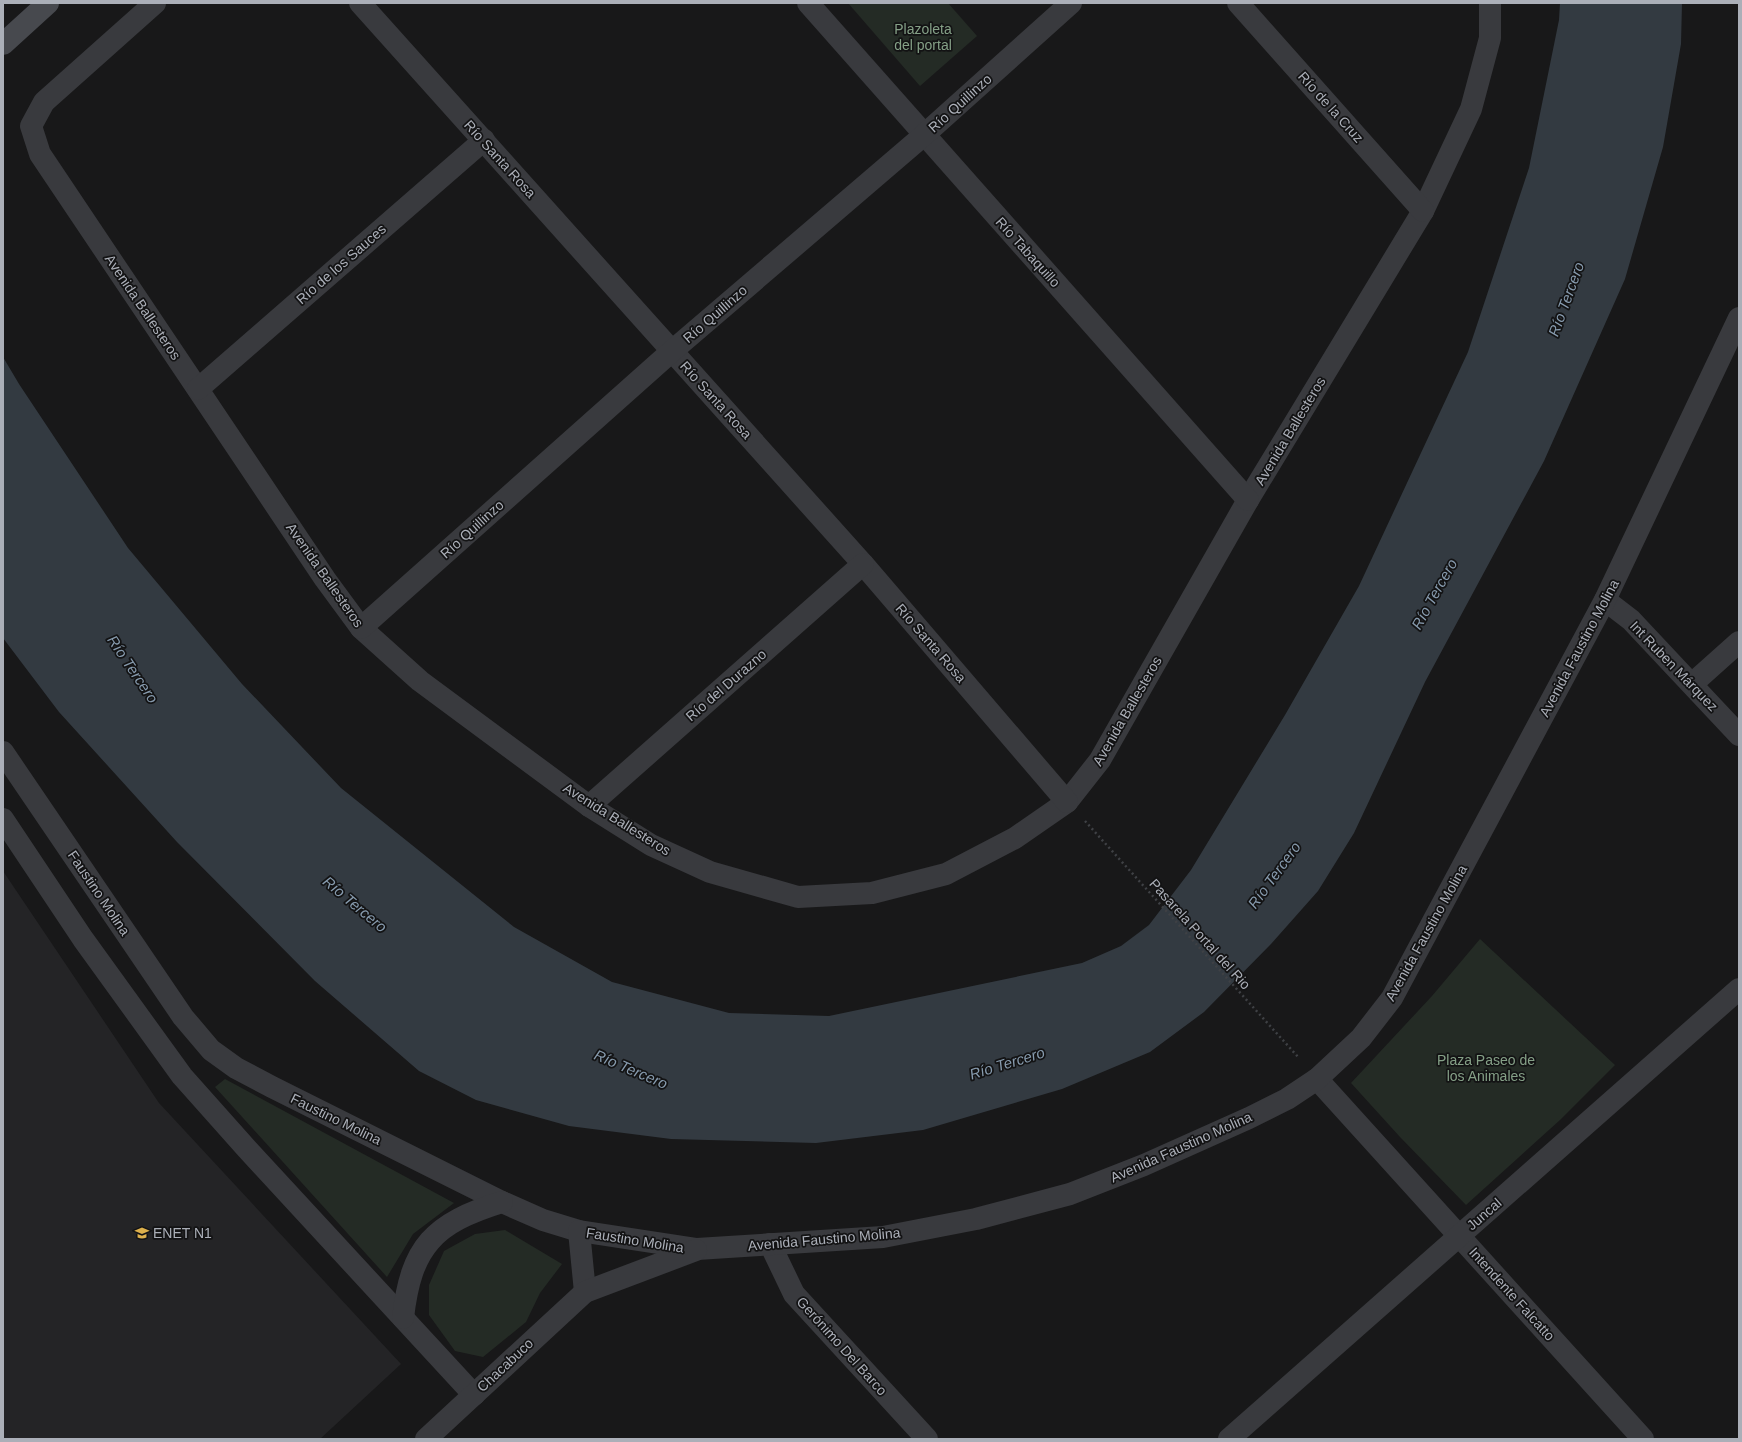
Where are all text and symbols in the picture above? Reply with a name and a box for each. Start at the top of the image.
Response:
park label: Plazoleta del portal [894,21,952,53]
street label: Río de la Cruz [1295,68,1367,146]
street label: Río Quillinzo [925,70,995,136]
street label: Río Santa Rosa [461,117,539,201]
street label: Río Tabaquillo [992,214,1064,290]
street label: Río de los Sauces [293,221,389,307]
street label: Avenida Ballesteros [102,251,184,363]
water label: Río Tercero [1545,260,1587,338]
street label: Río Quillinzo [680,282,750,346]
street label: Río Santa Rosa [677,358,755,442]
street label: Avenida Ballesteros [1251,374,1329,488]
street label: Río Quillinzo [437,496,507,562]
street label: Avenida Ballesteros [283,520,367,630]
water label: Río Tercero [1408,556,1460,632]
street label: Avenida Faustino Molina [1536,576,1622,719]
street label: Río Santa Rosa [893,600,970,686]
street label: Int Ruben Márquez [1627,618,1721,714]
water label: Río Tercero [104,632,162,706]
street label: Río del Durazno [683,646,770,724]
street label: Avenida Ballesteros [1089,654,1165,768]
street label: Avenida Ballesteros [560,779,674,859]
water label: Río Tercero [1244,839,1304,911]
street label: Faustino Molina [65,848,133,939]
street label: Avenida Faustino Molina [1382,862,1470,1004]
water label: Río Tercero [320,872,390,936]
street label: Pasarela Portal del Rio [1146,875,1254,993]
water label: Río Tercero [967,1043,1047,1083]
water label: Río Tercero [592,1046,670,1092]
park label: Plaza Paseo de los Animales [1437,1052,1535,1084]
street label: Faustino Molina [288,1090,384,1148]
street label: Avenida Faustino Molina [1108,1108,1254,1185]
street label: Juncal [1463,1195,1505,1233]
street label: Faustino Molina [585,1224,685,1256]
street label: Avenida Faustino Molina [747,1224,901,1254]
school or university icon: ENET N1 [134,1225,150,1241]
place label: ENET N1 [153,1225,212,1241]
street label: Intendente Falcatto [1466,1244,1558,1344]
street label: Gerónimo Del Barco [794,1294,891,1399]
street label: Chacabuco [474,1335,537,1395]

